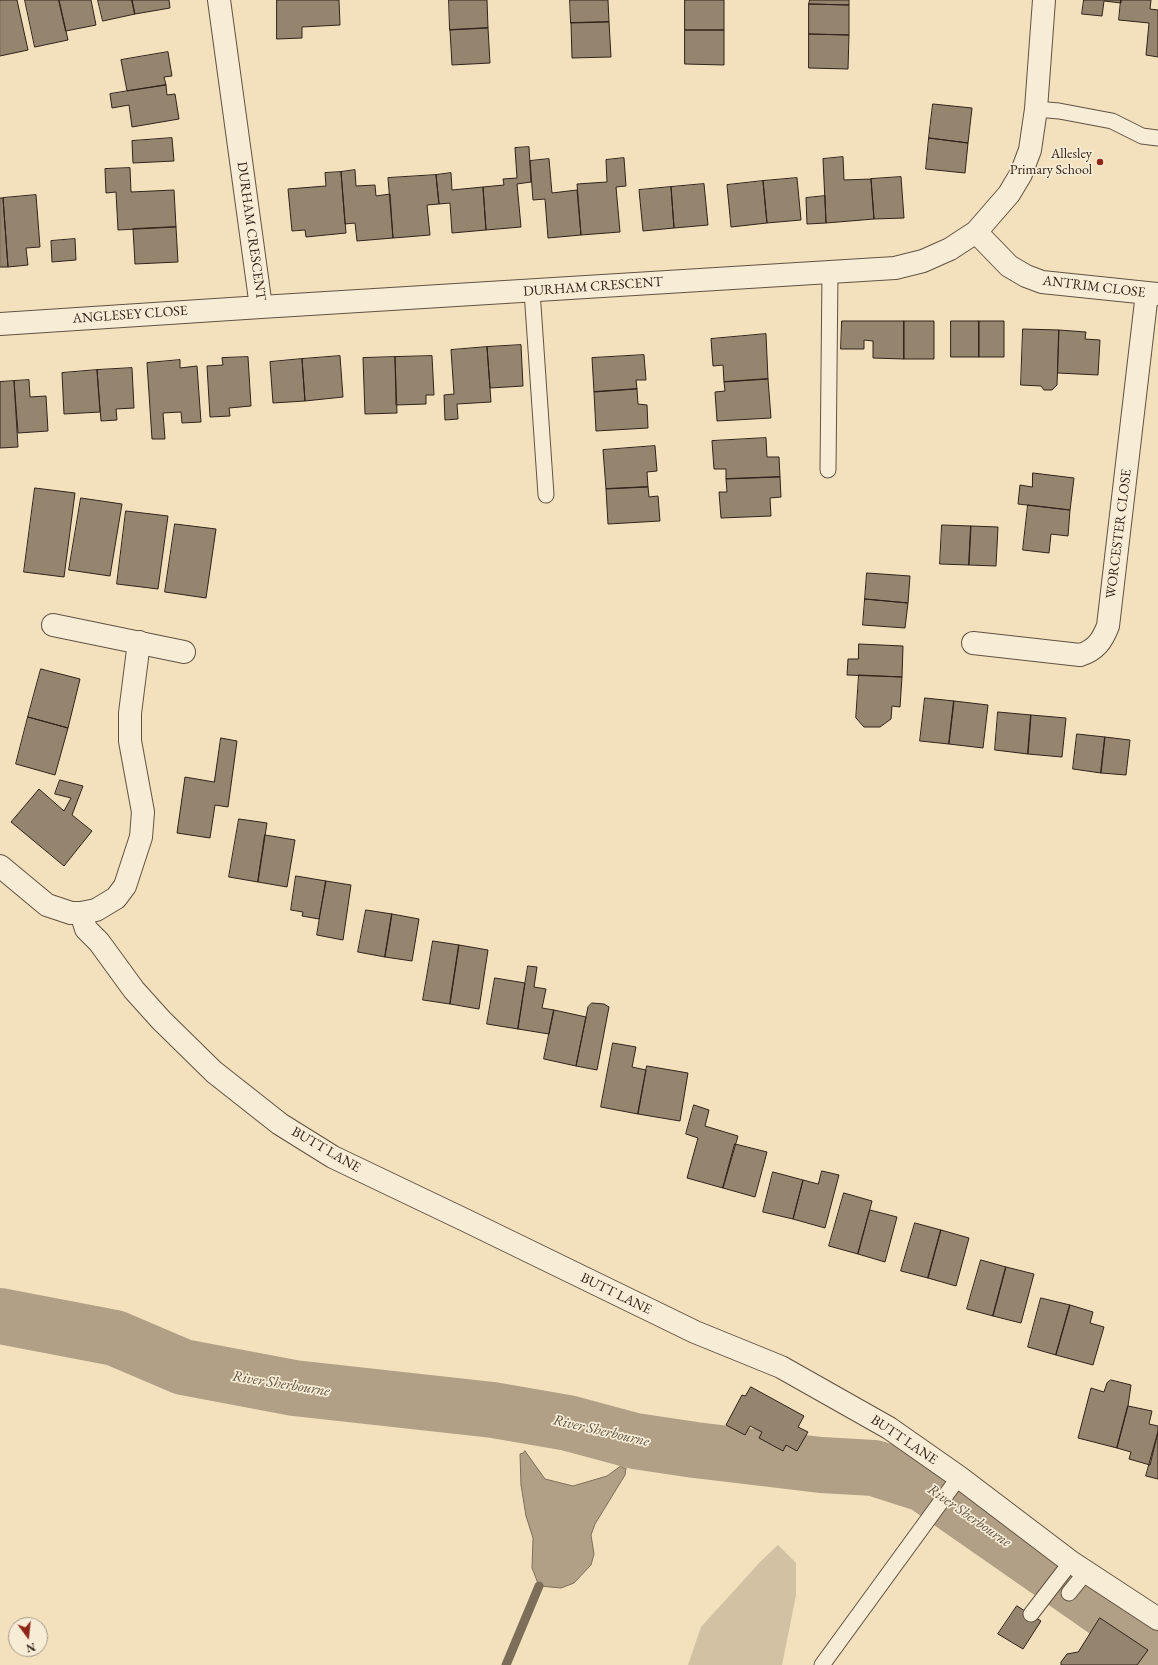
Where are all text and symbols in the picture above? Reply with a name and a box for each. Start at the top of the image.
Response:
place label: Allesley Primary School [1010,146,1092,178]
marker: Allesley Primary School [1095,157,1105,167]
street label: DURHAM CRESCENT [233,161,269,301]
street label: ANTRIM CLOSE [1042,272,1146,302]
street label: DURHAM CRESCENT [523,274,663,300]
street label: ANGLESEY CLOSE [72,303,188,327]
street label: WORCESTER CLOSE [1103,468,1135,600]
street label: BUTT LANE [288,1123,364,1177]
street label: BUTT LANE [578,1270,654,1318]
water label: River Sherbourne [231,1367,331,1401]
water label: River Sherbourne [551,1411,651,1451]
street label: BUTT LANE [867,1412,941,1468]
water label: River Sherbourne [924,1480,1014,1552]
north arrow [8,1617,48,1657]
text: N [25,1640,37,1656]

